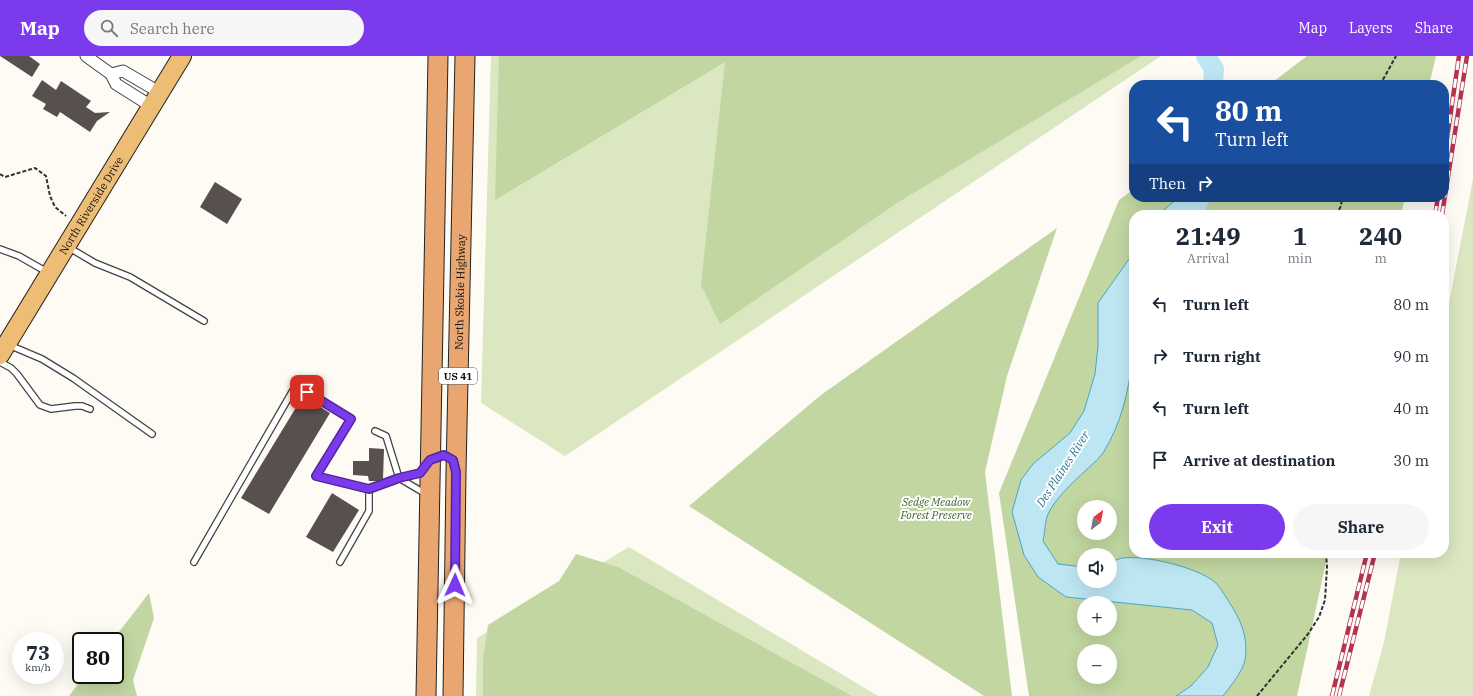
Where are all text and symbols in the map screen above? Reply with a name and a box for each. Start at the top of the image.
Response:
search box [84,10,364,46]
text: Map [20,16,60,40]
icon: search [98,17,120,39]
text: Search here [130,19,214,38]
text: Map [1299,19,1327,37]
text: Layers [1349,19,1393,37]
text: Share [1415,19,1453,37]
text: 80 m [1215,92,1282,129]
icon: left [1149,96,1201,148]
text: Turn left [1215,128,1289,151]
street label: North Riverside Drive [56,154,126,257]
icon: right [1194,172,1216,194]
text: Then [1149,174,1186,193]
text: 21:49 [1176,220,1241,252]
text: 1 [1293,220,1307,252]
text: 240 [1359,220,1402,252]
street label: North Skokie Highway [452,234,468,350]
text: Arrival [1187,250,1229,267]
text: min [1287,250,1312,267]
text: m [1374,250,1387,267]
icon: left [1149,293,1171,315]
text: Turn left [1183,295,1249,314]
text: 80 m [1393,295,1429,314]
icon: right [1149,345,1171,367]
text: Turn right [1183,347,1261,366]
text: 90 m [1393,347,1429,366]
road number: US 41 [439,368,477,384]
pin [290,375,324,409]
icon: arrive [296,381,318,403]
icon: left [1149,397,1171,419]
text: Turn left [1183,399,1249,418]
text: 40 m [1393,399,1429,418]
water label: Des Plaines River [1032,428,1093,510]
icon: arrive [1149,449,1171,471]
text: Arrive at destination [1183,451,1335,470]
text: 30 m [1393,451,1429,470]
park label: Sedge Meadow Forest Preserve [899,495,972,522]
north arrow [1077,500,1117,540]
map controls [1077,500,1117,684]
button: Exit [1149,504,1285,550]
button: Share [1293,504,1429,550]
button: sound [1077,548,1117,588]
position arrow [434,564,476,606]
button: + [1077,596,1117,636]
speed limit sign: 80 [72,632,124,684]
text: 73 [26,639,50,666]
button: − [1077,644,1117,684]
text: km/h [25,661,51,674]

